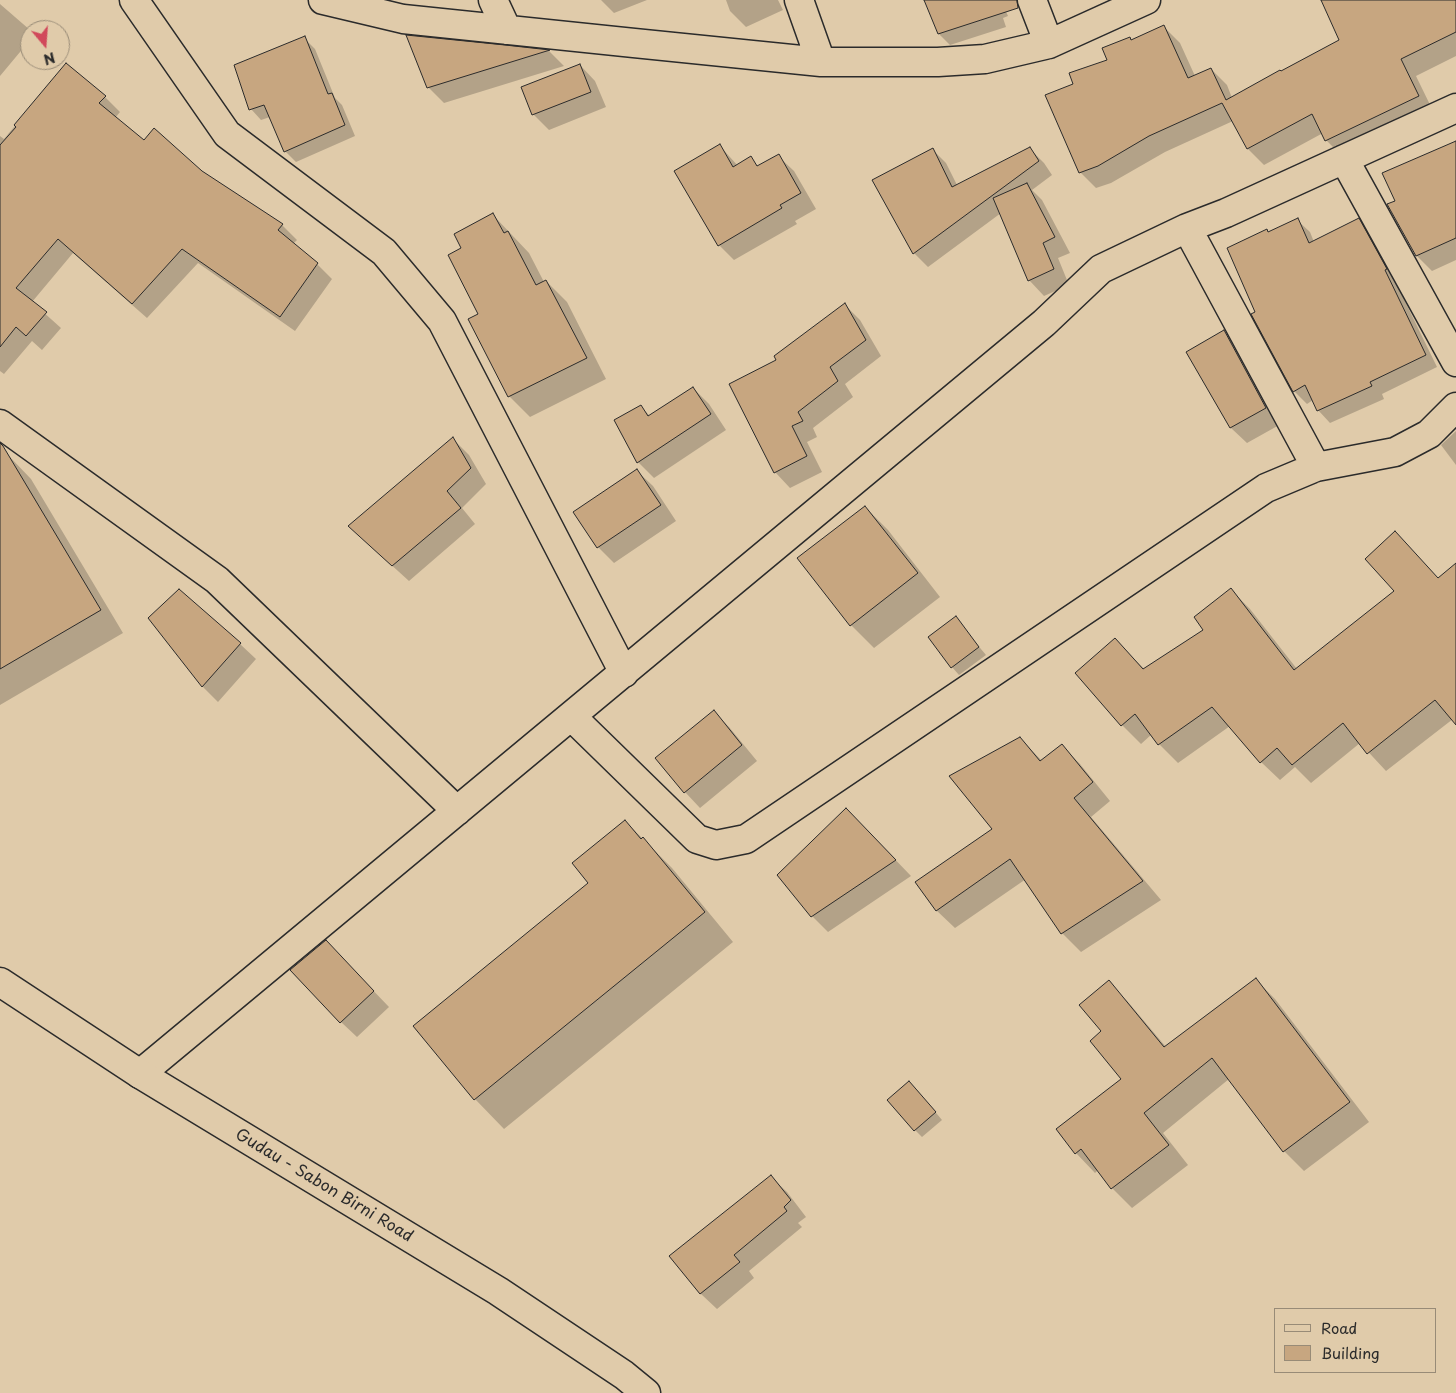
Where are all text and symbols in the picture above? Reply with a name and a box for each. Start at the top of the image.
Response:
north arrow [20,20,70,70]
text: N [41,47,58,70]
street label: Gudau - Sabon Birni Road [232,1125,416,1247]
legend [1274,1308,1436,1373]
text: Road [1321,1316,1357,1339]
text: Building [1321,1341,1380,1364]

